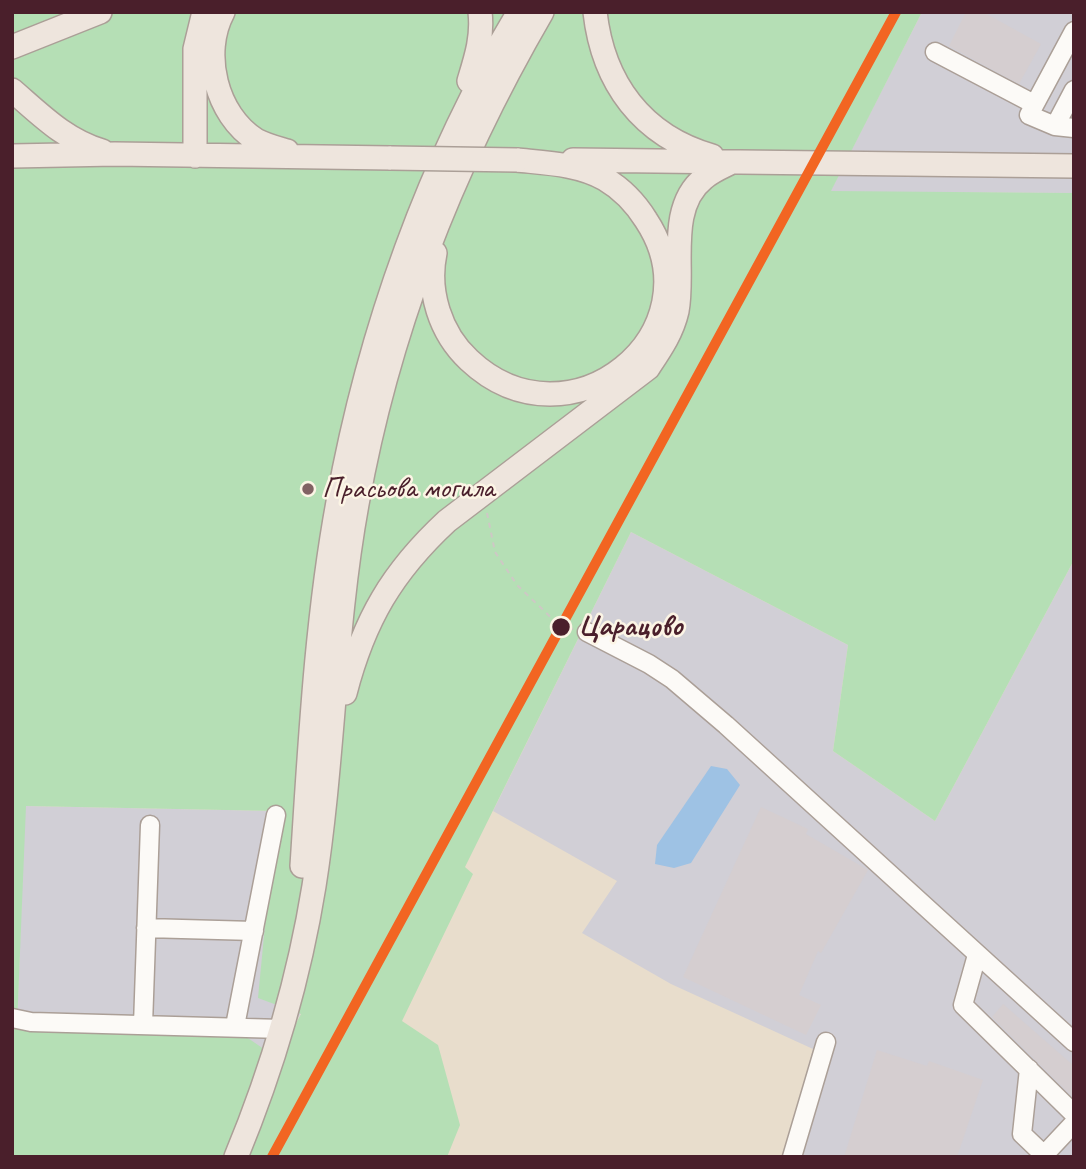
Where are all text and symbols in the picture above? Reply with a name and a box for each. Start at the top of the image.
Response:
place label: Прасьова могила [322,471,494,507]
marker: Прасьова могила [300,481,316,497]
place label: Царацово [578,609,682,645]
marker: Царацово [550,616,572,638]

